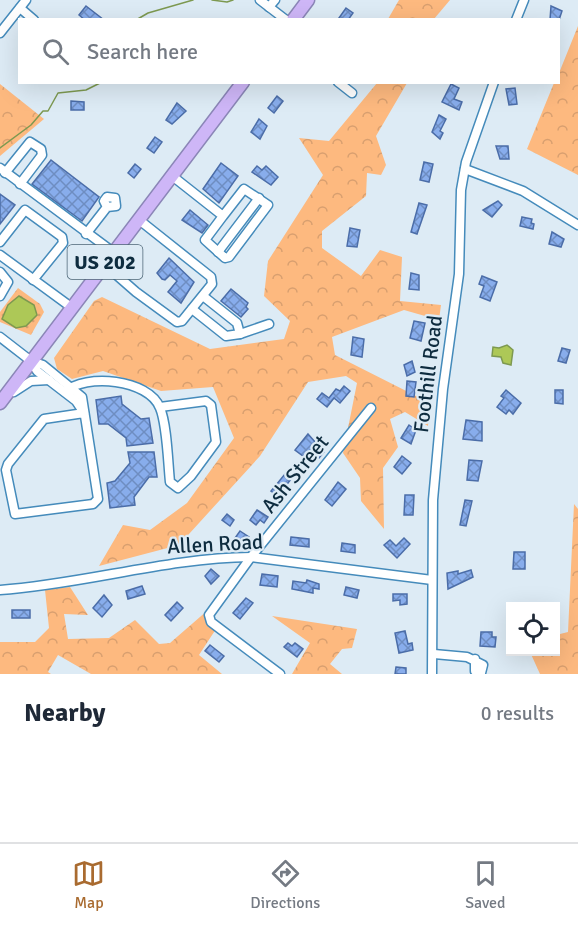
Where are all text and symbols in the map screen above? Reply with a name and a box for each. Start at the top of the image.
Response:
search box [18,18,560,84]
icon: search [39,35,72,68]
text: Search here [87,38,198,65]
road number: US 202 [68,245,142,279]
street label: Foothill Road [408,314,448,434]
street label: Ash Street [256,430,334,518]
street label: Allen Road [166,529,264,559]
map controls [506,602,560,656]
button: locate [506,602,560,656]
text: Nearby [24,697,105,729]
text: 0 results [481,701,554,726]
tab: Map [72,857,105,913]
tab: Directions [250,857,320,913]
tab: Saved [465,857,506,913]

